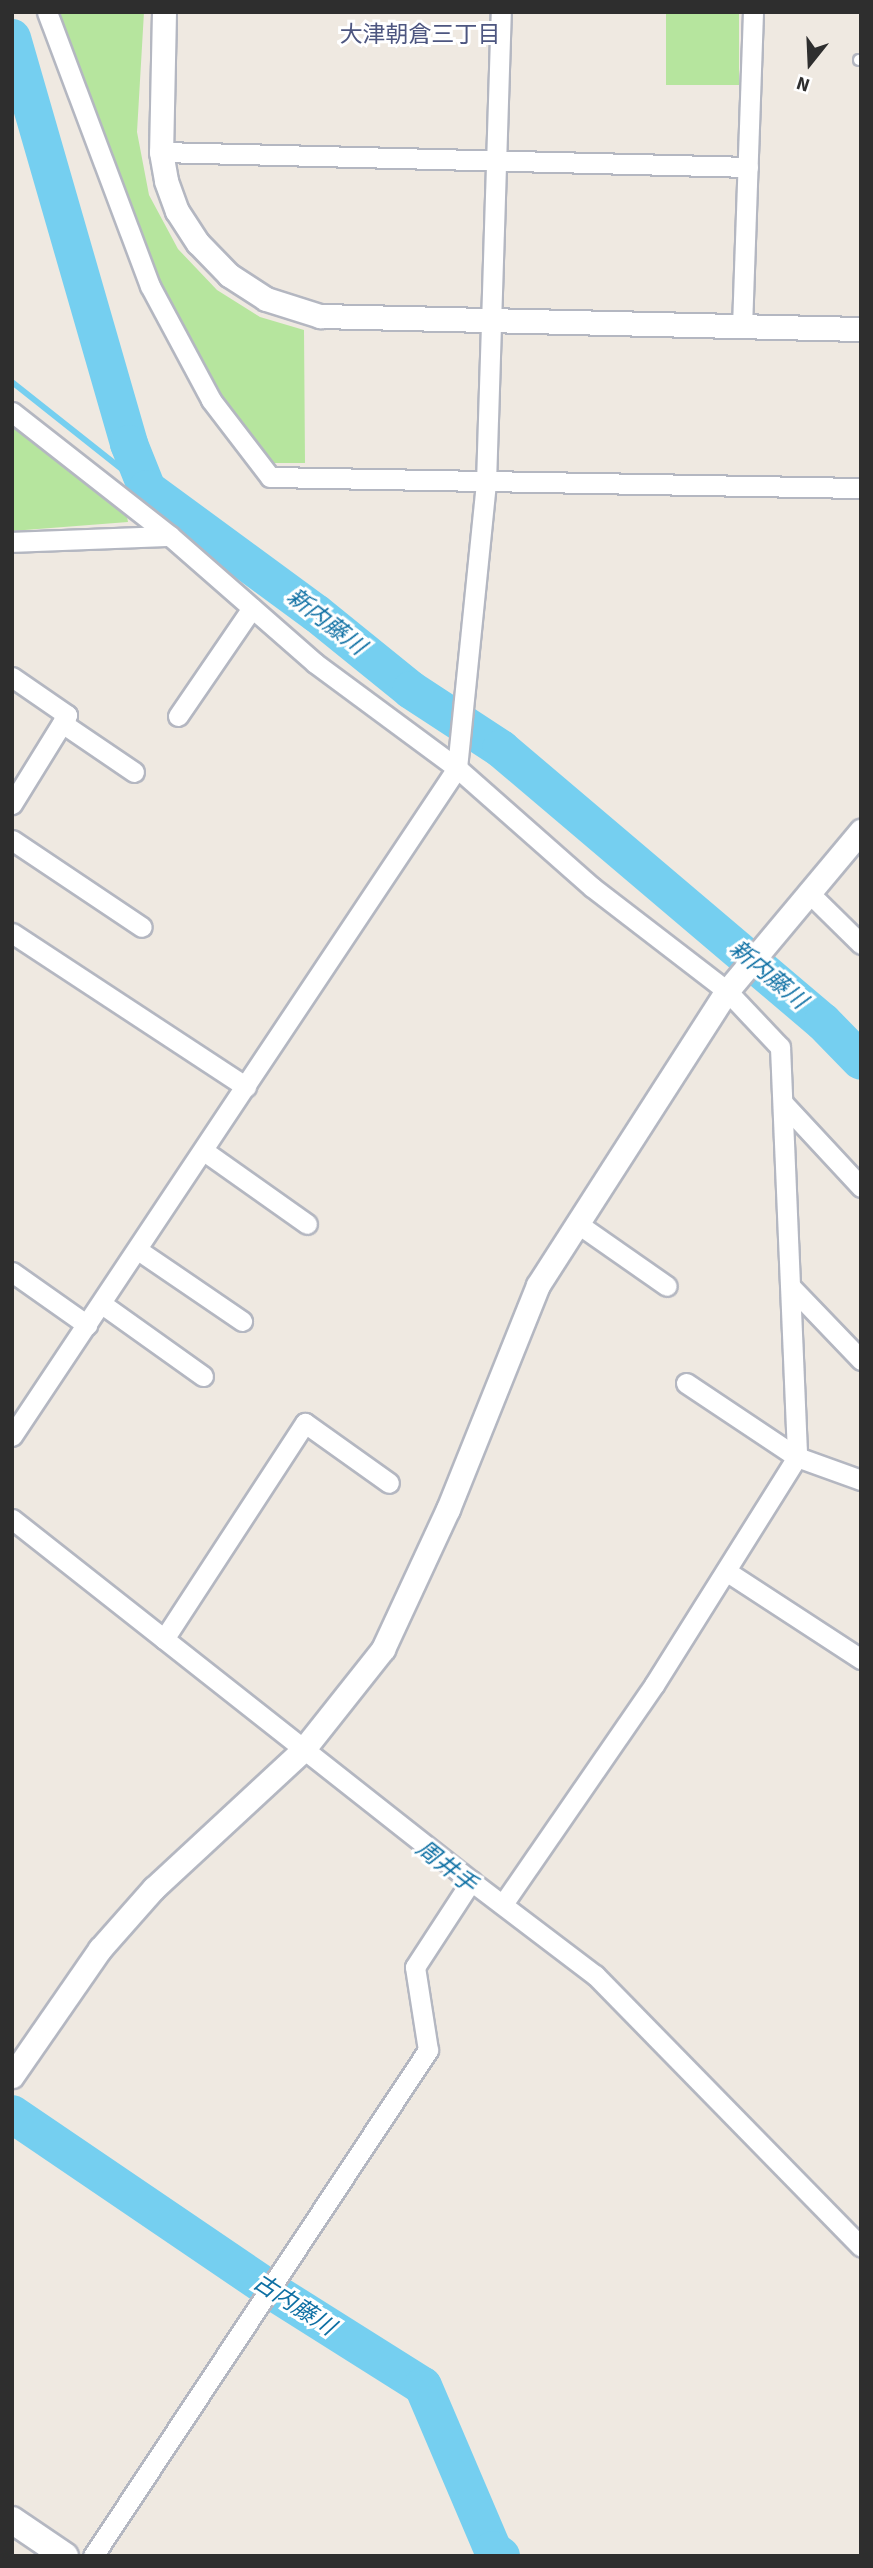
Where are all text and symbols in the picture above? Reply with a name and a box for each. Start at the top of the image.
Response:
district label: 大津朝倉三丁目 [340,21,500,49]
north arrow [775,28,845,98]
text: N [793,69,814,98]
water label: 新内藤川 [281,583,371,661]
water label: 新内藤川 [724,935,812,1015]
water label: 周井手 [410,1835,482,1899]
water label: 古内藤川 [248,2268,340,2342]

